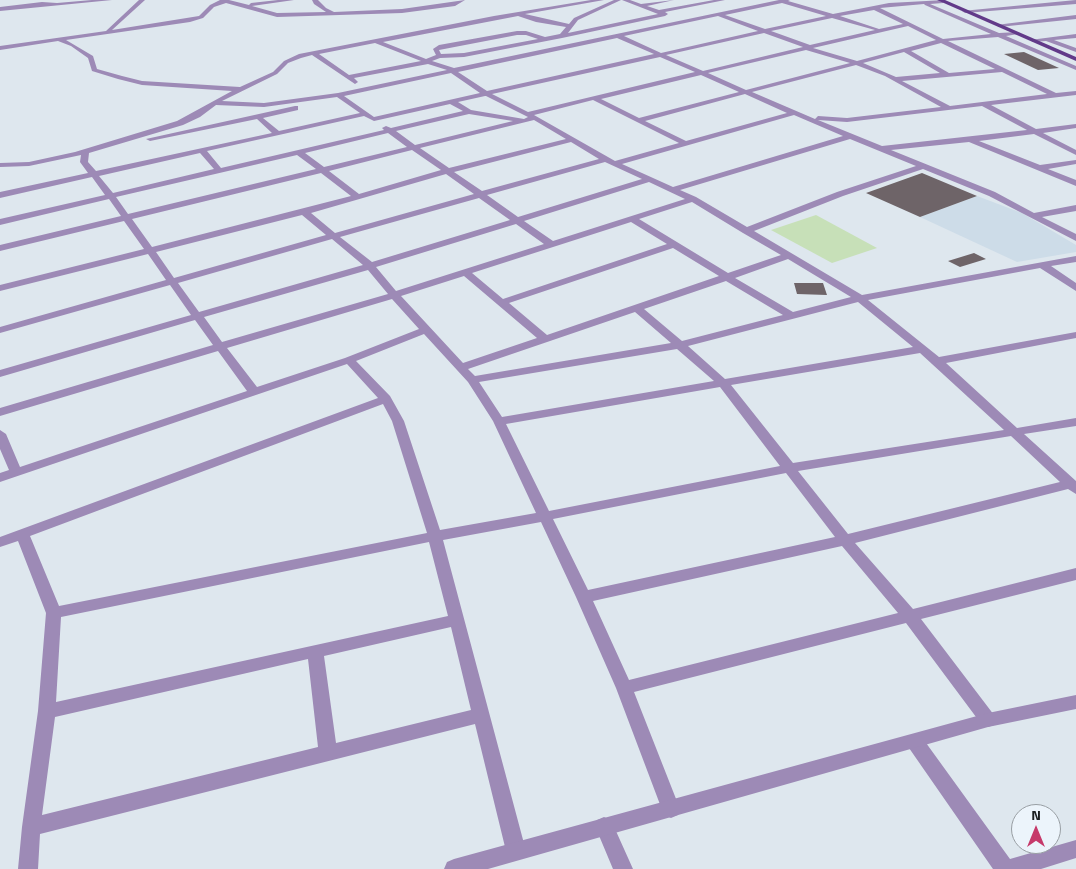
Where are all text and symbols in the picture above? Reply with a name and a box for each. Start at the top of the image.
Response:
north arrow [1011,804,1061,854]
text: N [1031,804,1041,825]

